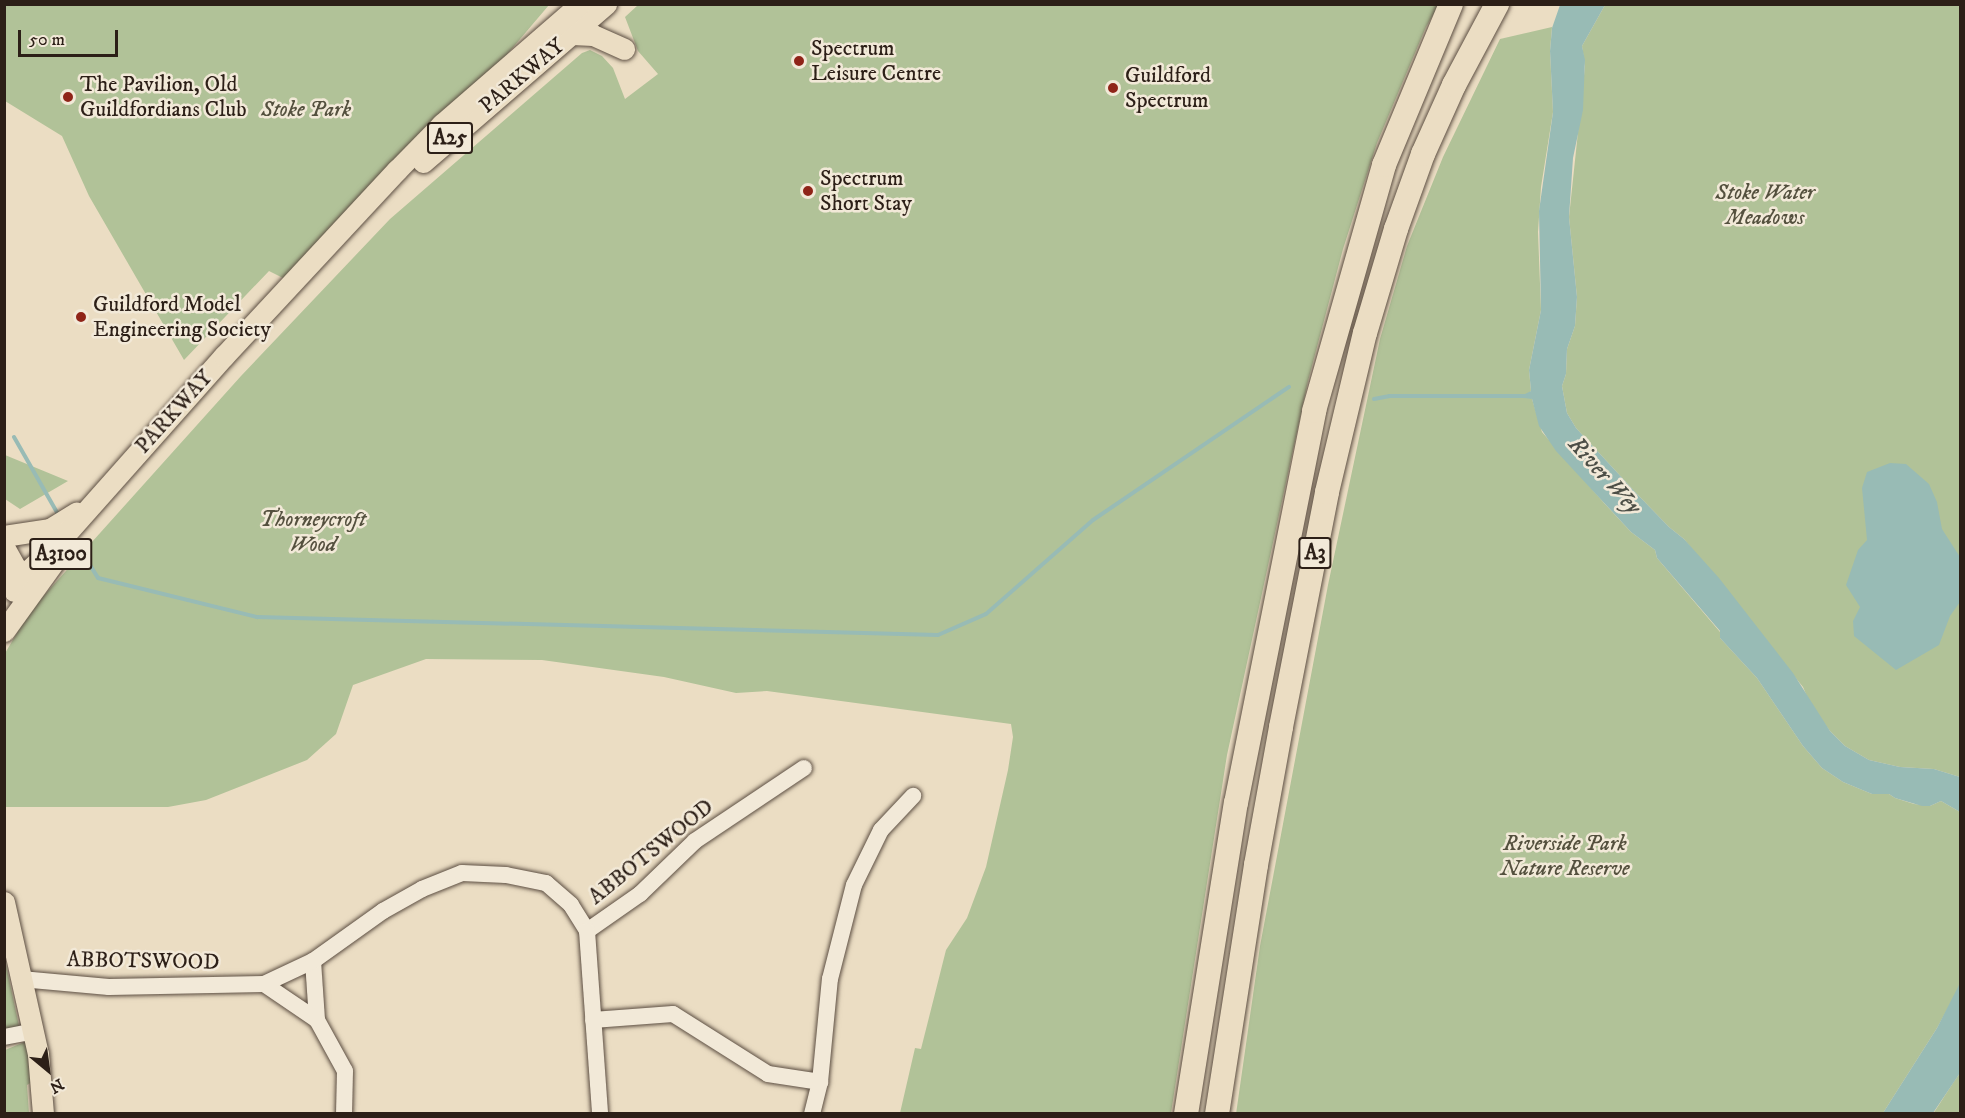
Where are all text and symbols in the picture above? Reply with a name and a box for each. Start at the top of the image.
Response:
scale bar [21,18,122,56]
text: 50 m [29,29,65,51]
street label: PARKWAY [474,33,570,119]
place label: Spectrum Leisure Centre [811,35,941,86]
marker: Spectrum Leisure Centre [792,54,806,68]
place label: Guildford Spectrum [1125,62,1211,113]
place label: The Pavilion, Old Guildfordians Club [80,71,247,122]
marker: Guildford Spectrum [1106,81,1120,95]
marker: The Pavilion, Old Guildfordians Club [61,90,75,104]
park label: Stoke Park [261,97,351,123]
road number: A25 [426,120,474,156]
place label: Spectrum Short Stay [820,165,912,216]
park label: Stoke Water Meadows [1715,179,1815,230]
marker: Spectrum Short Stay [801,184,815,198]
place label: Guildford Model Engineering Society [93,291,271,342]
marker: Guildford Model Engineering Society [74,310,88,324]
street label: PARKWAY [130,365,218,459]
water label: River Wey [1561,431,1647,521]
park label: Thorneycroft Wood [260,506,366,558]
road number: A3 [1297,535,1333,571]
road number: A3100 [28,536,94,572]
street label: ABBOTSWOOD [583,794,719,910]
park label: Riverside Park Nature Reserve [1500,830,1630,882]
street label: ABBOTSWOOD [66,946,220,976]
north arrow [18,1040,78,1100]
text: N [46,1074,67,1098]

